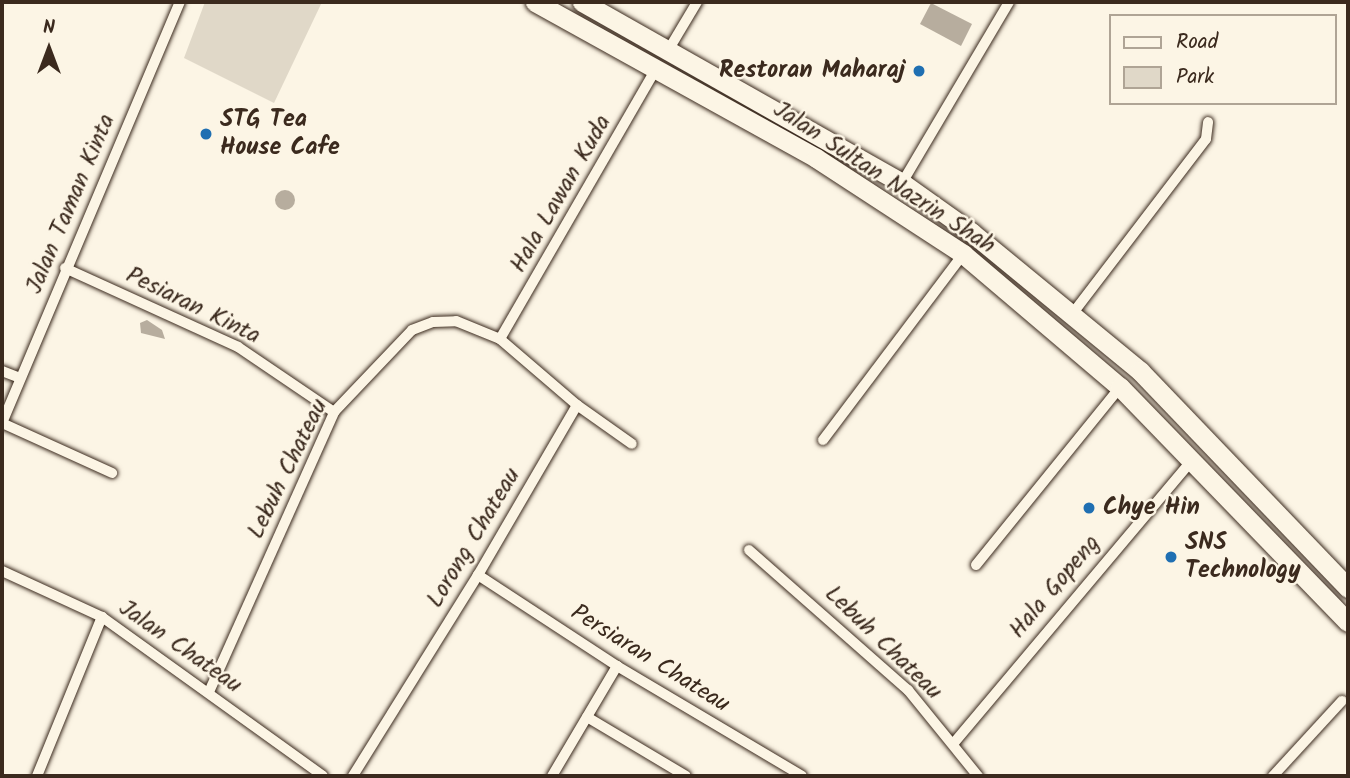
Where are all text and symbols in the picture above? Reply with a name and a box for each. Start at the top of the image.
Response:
text: N [43,13,55,43]
north arrow [14,14,84,84]
legend [1108,14,1336,105]
text: Road [1176,26,1218,59]
place label: Restoran Maharaj [719,57,905,85]
text: Park [1176,61,1214,94]
marker: Restoran Maharaj [911,63,927,79]
street label: Jalan Sultan Nazrin Shah [768,95,1000,261]
place label: STG Tea House Cafe [220,106,340,162]
street label: Jalan Taman Kinta [20,110,122,298]
street label: Hala Lawan Kuda [504,110,618,278]
marker: STG Tea House Cafe [198,126,214,142]
street label: Pesiaran Kinta [121,261,265,351]
street label: Lebuh Chateau [242,394,334,544]
street label: Lorong Chateau [421,463,527,613]
place label: Chye Hin [1103,494,1200,522]
marker: Chye Hin [1081,500,1097,516]
street label: Hala Gopeng [1003,529,1107,645]
place label: SNS Technology [1185,529,1301,585]
marker: SNS Technology [1163,549,1179,565]
street label: Lebuh Chateau [818,580,948,706]
street label: Jalan Chateau [113,594,247,700]
street label: Persiaran Chateau [565,599,735,719]

